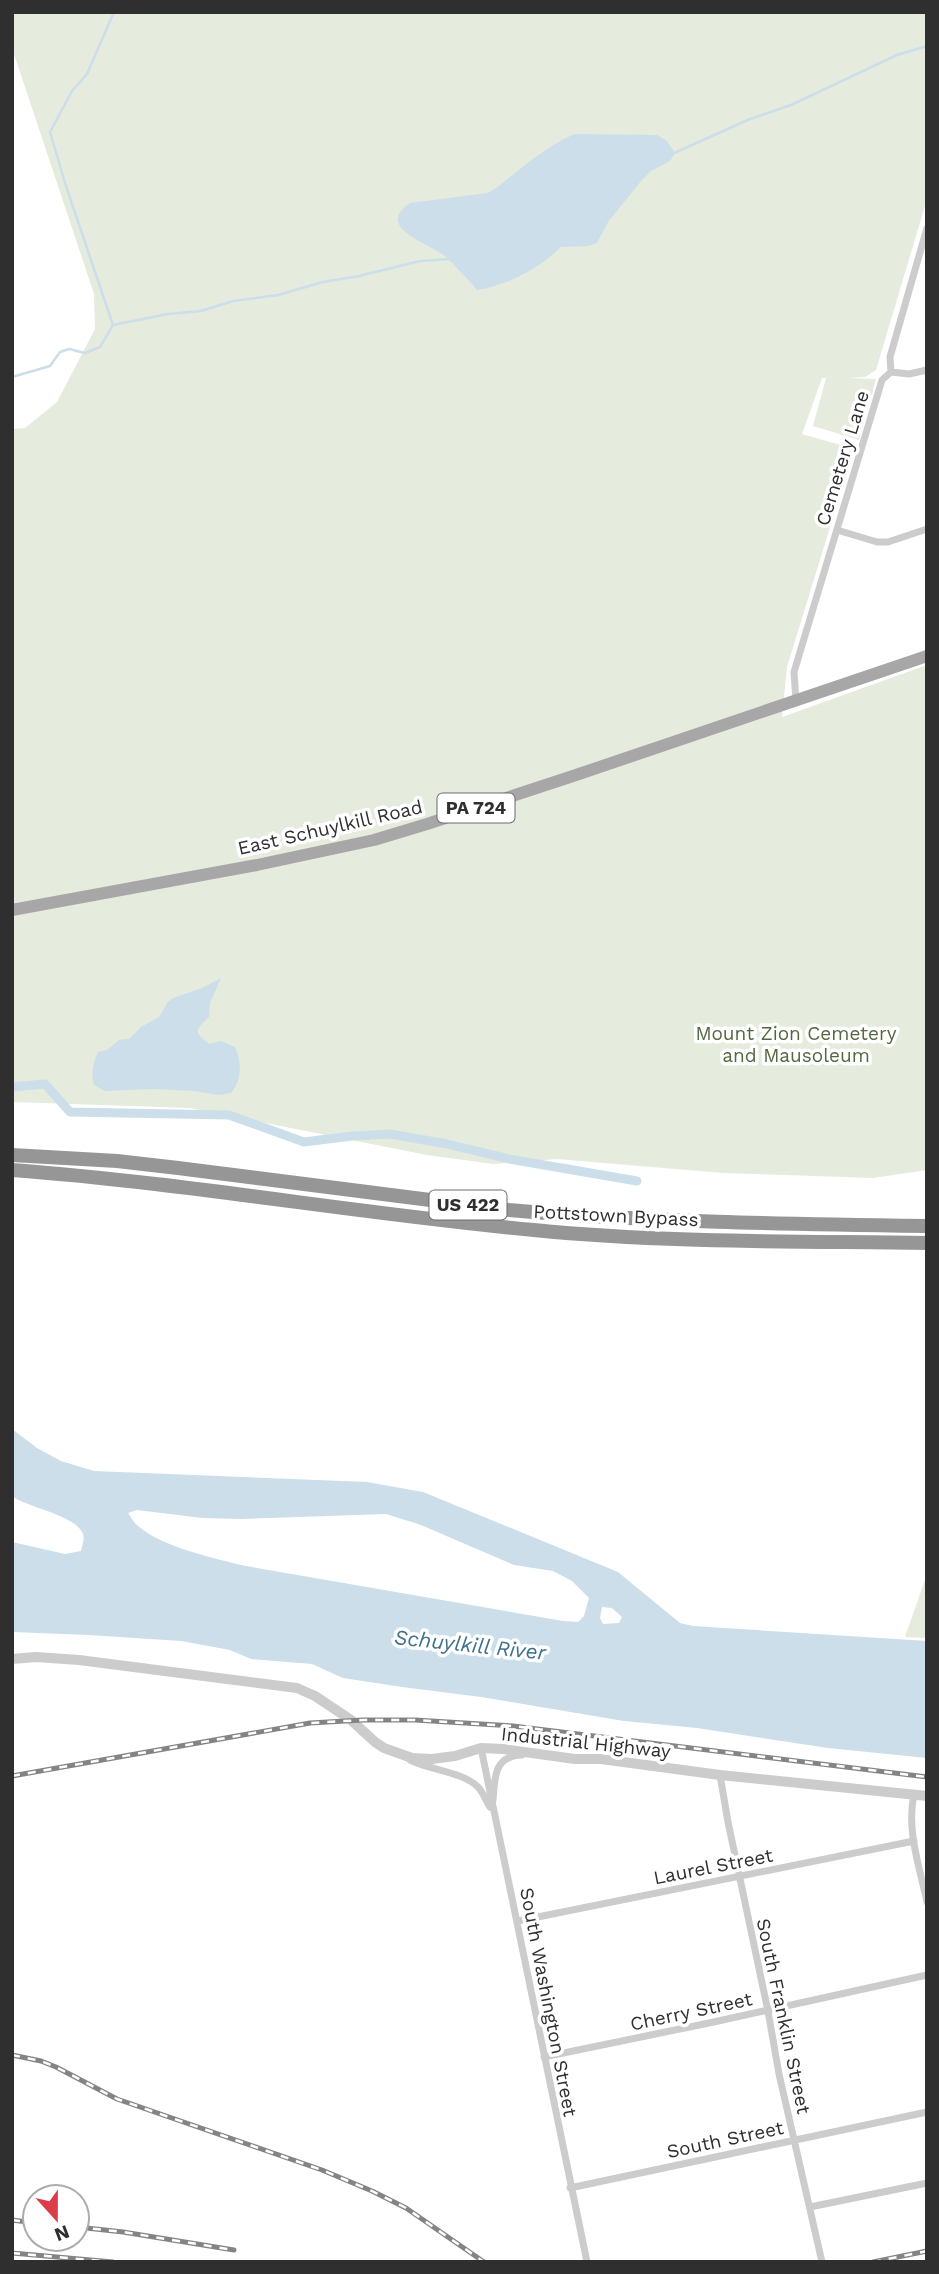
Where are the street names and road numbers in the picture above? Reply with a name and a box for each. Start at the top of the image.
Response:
street label: Cemetery Lane [811,388,874,529]
road number: PA 724 [438,794,514,822]
street label: East Schuylkill Road [235,795,425,860]
road number: US 422 [430,1190,506,1220]
street label: Pottstown Bypass [533,1200,699,1231]
street label: Industrial Highway [500,1722,672,1763]
street label: Laurel Street [651,1844,775,1889]
street label: South Washington Street [515,1886,582,2119]
street label: South Franklin Street [752,1916,815,2116]
street label: Cherry Street [628,1987,754,2036]
street label: South Street [665,2116,786,2163]

